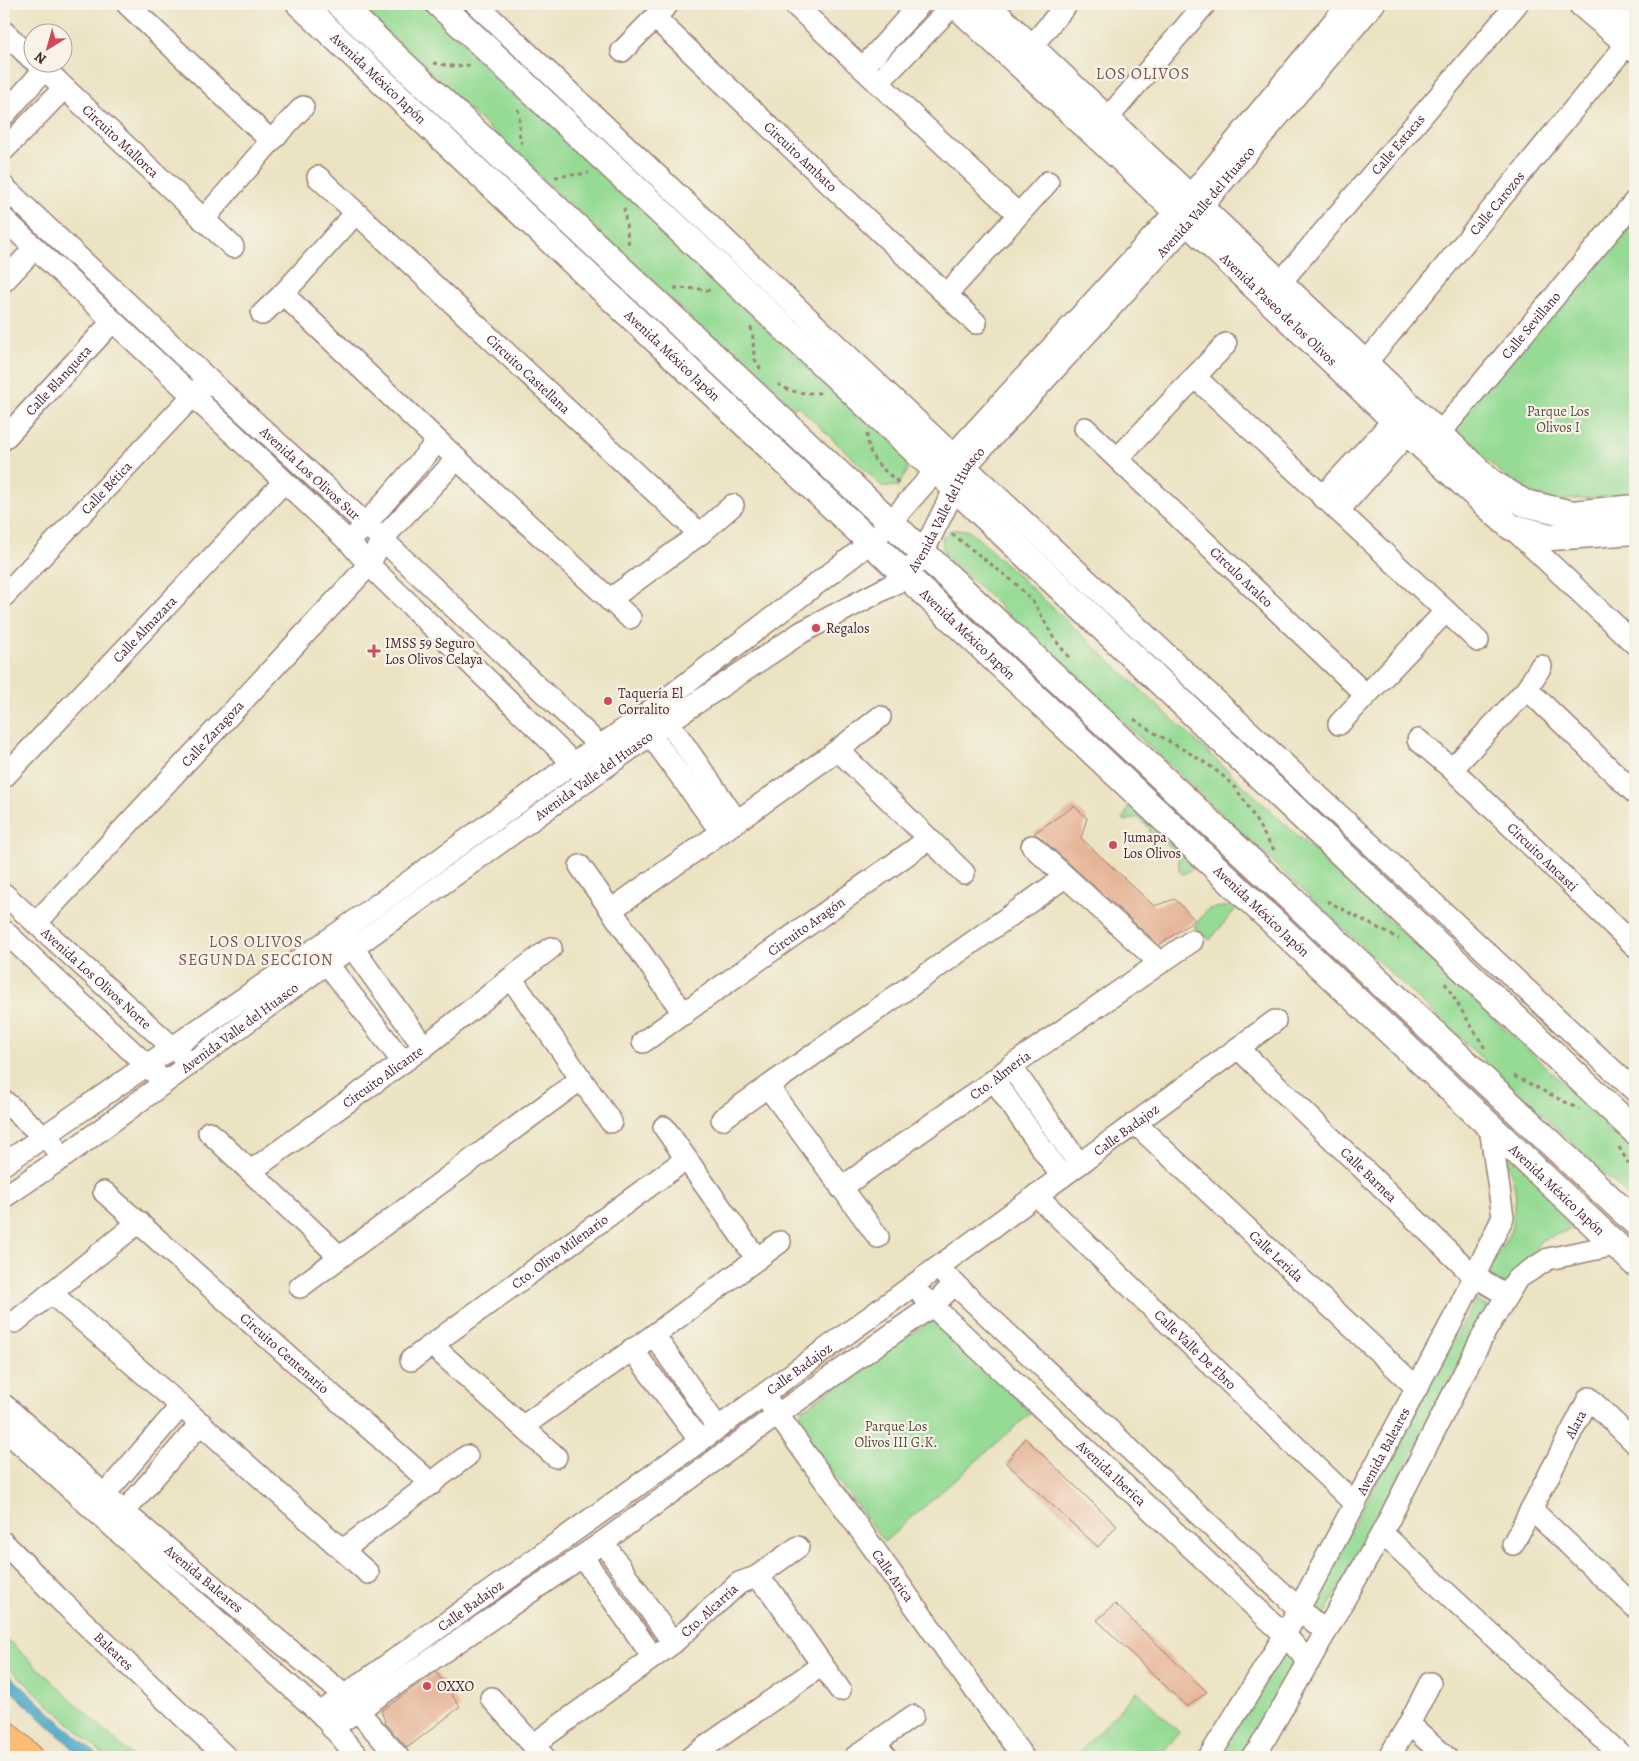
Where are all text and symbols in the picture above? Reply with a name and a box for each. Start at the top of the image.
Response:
north arrow [22,22,72,72]
street label: Avenida México Japón [326,28,431,128]
text: N [31,47,50,69]
district label: LOS OLIVOS [1096,63,1190,85]
street label: Circuito Mallorca [78,100,164,182]
street label: Calle Estacas [1367,110,1429,179]
street label: Circuito Ambato [760,117,841,196]
street label: Avenida Valle del Huasco [1151,142,1259,262]
street label: Calle Carozos [1465,167,1529,239]
street label: Avenida Paseo de los Olivos [1215,248,1341,370]
street label: Calle Sevillano [1497,287,1565,363]
street label: Avenida México Japón [620,305,725,405]
street label: Circuito Castellana [482,330,575,418]
street label: Calle Blanqueta [21,341,96,420]
park label: Parque Los Olivos I [1527,402,1589,437]
street label: Avenida Los Olivos Sur [255,421,365,524]
street label: Avenida Valle del Huasco [903,442,989,577]
street label: Calle Bética [76,457,136,518]
street label: Circulo Aralco [1206,542,1277,611]
street label: Avenida México Japón [915,583,1020,684]
street label: Calle Almazara [108,591,181,667]
place label: Regalos [826,619,870,638]
marker: Regalos [810,622,822,634]
place label: IMSS 59 Seguro Los Olivos Celaya [385,634,483,669]
marker: IMSS 59 Seguro Los Olivos Celaya [367,644,381,658]
place label: Taquería El Corralito [618,684,683,719]
marker: Taquería El Corralito [602,695,614,707]
street label: Calle Zaragoza [177,696,248,771]
street label: Avenida Valle del Huasco [530,726,657,825]
street label: Circuito Ancasti [1503,818,1582,896]
place label: Jumapa Los Olivos [1123,828,1181,863]
marker: Jumapa Los Olivos [1107,839,1119,851]
street label: Avenida México Japón [1209,860,1314,961]
street label: Circuito Aragón [764,892,849,960]
street label: Avenida Los Olivos Norte [37,922,156,1033]
district label: LOS OLIVOS SEGUNDA SECCION [178,931,334,971]
street label: Avenida Valle del Huasco [176,978,302,1078]
street label: Circuito Alicante [338,1041,427,1112]
street label: Cto. Almeria [966,1046,1035,1104]
street label: Calle Badajoz [1089,1099,1163,1160]
street label: Avenida México Japón [1504,1139,1609,1240]
street label: Calle Barnea [1336,1143,1402,1207]
street label: Cto. Olivo Milenario [507,1210,612,1293]
street label: Calle Lerida [1245,1226,1308,1286]
street label: Calle Valle De Ebro [1150,1305,1241,1394]
street label: Circuito Centenario [236,1308,333,1398]
street label: Calle Badajoz [762,1338,836,1399]
street label: Avenida Baleares [1351,1404,1414,1499]
street label: Alara [1560,1406,1591,1443]
park label: Parque Los Olivos III G.K. [854,1417,938,1452]
street label: Avenida Iberica [1072,1435,1151,1511]
street label: Avenida Baleares [160,1540,247,1617]
street label: Calle Arica [867,1545,919,1606]
street label: Calle Badajoz [434,1575,507,1635]
street label: Cto. Alcarria [676,1579,742,1641]
street label: Baleares [90,1627,138,1674]
place label: OXXO [437,1677,475,1696]
marker: OXXO [421,1680,433,1692]

